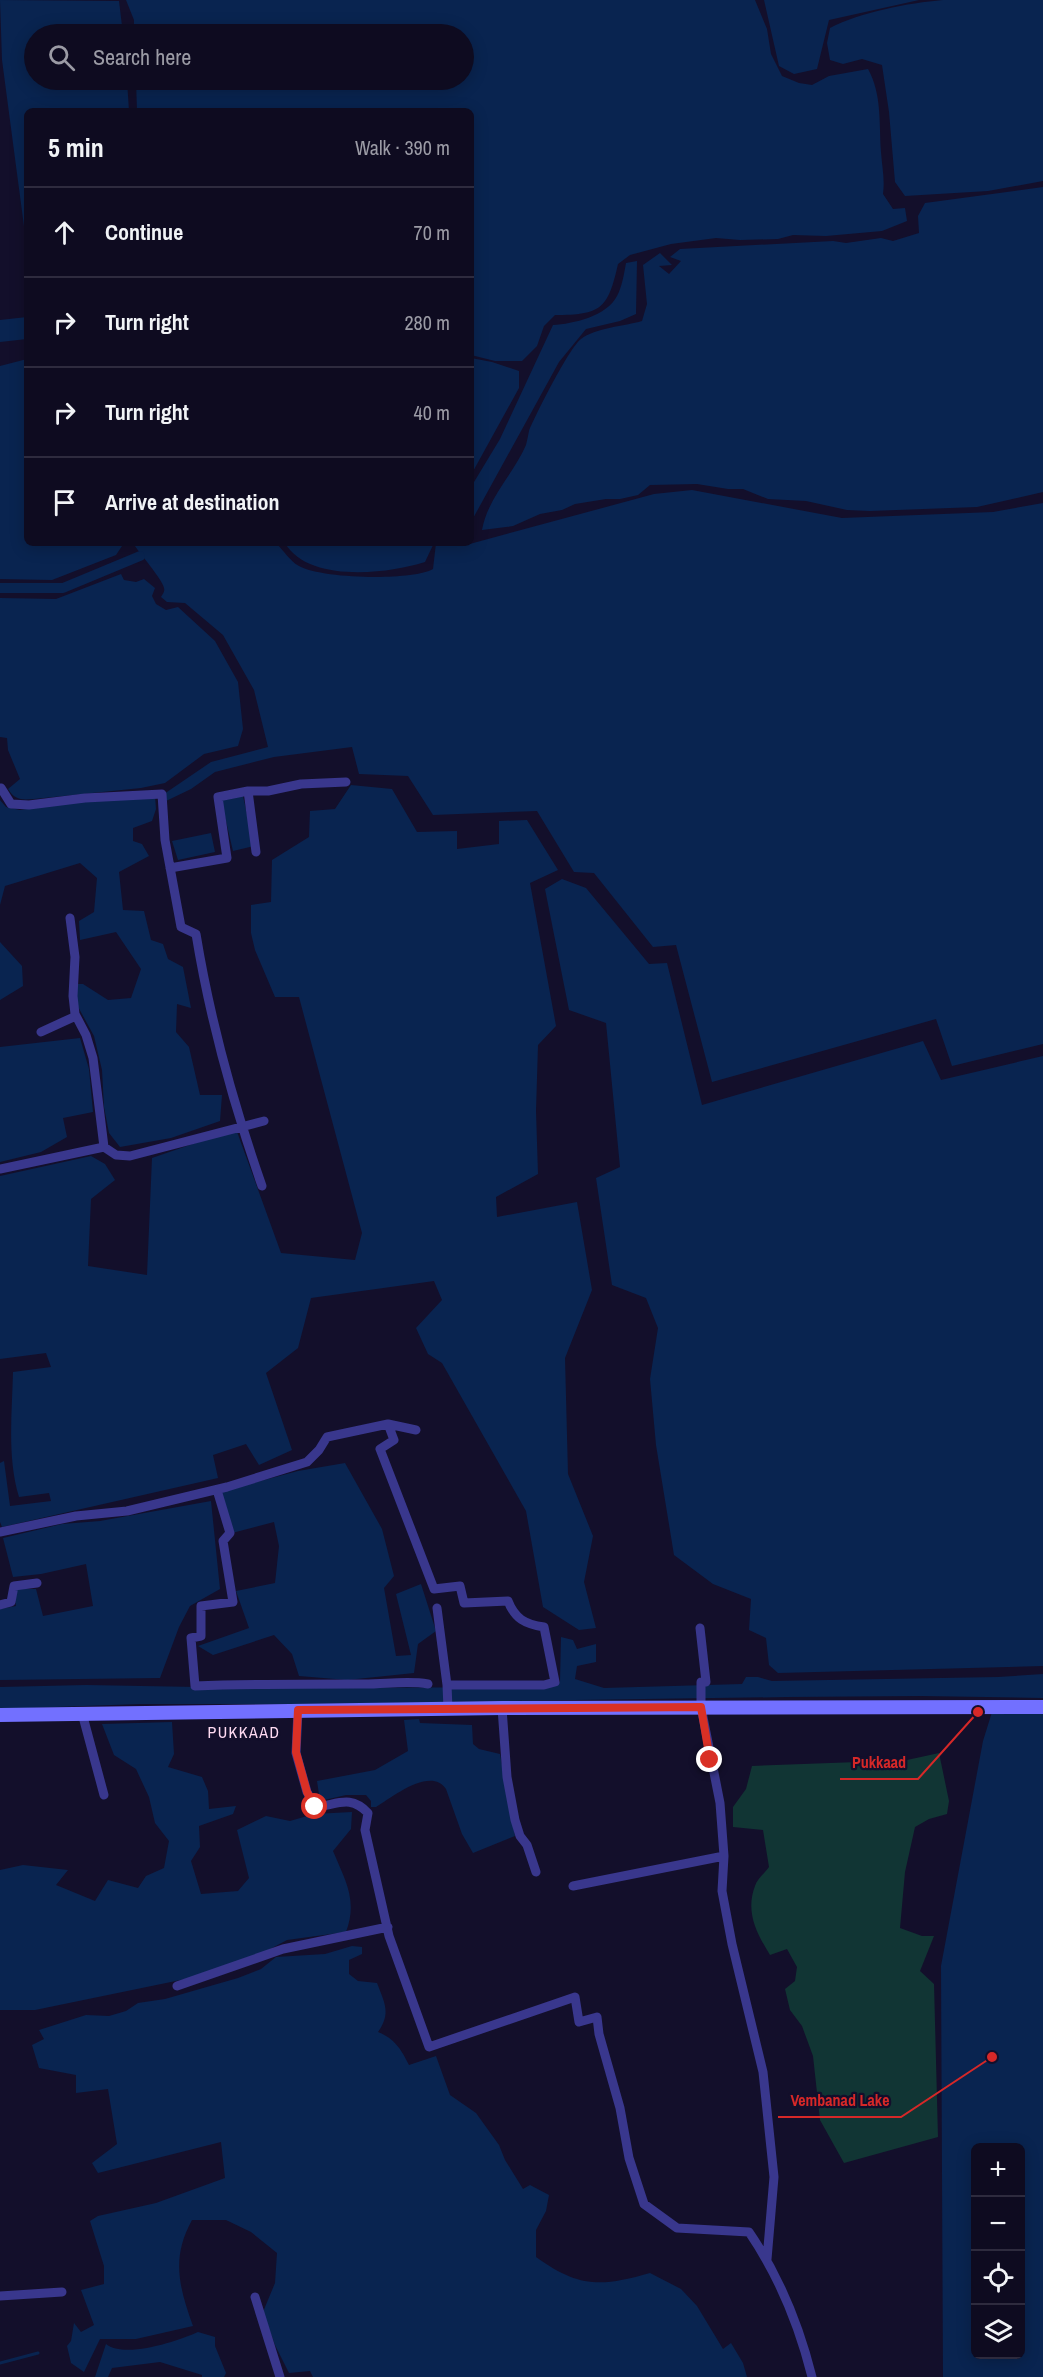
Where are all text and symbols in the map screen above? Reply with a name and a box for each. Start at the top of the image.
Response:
search box [24,24,474,90]
icon: search [45,41,78,74]
text: Search here [93,42,191,72]
text: 5 min [48,130,104,165]
text: Walk · 390 m [355,134,450,161]
icon: ahead [48,216,81,249]
text: Continue [105,217,183,247]
text: 70 m [414,219,450,246]
icon: right [48,306,81,339]
text: Turn right [105,307,189,337]
text: 280 m [404,309,450,336]
icon: right [48,396,81,429]
text: Turn right [105,397,189,427]
text: 40 m [414,399,450,426]
icon: arrive [48,486,81,519]
text: Arrive at destination [105,487,279,517]
district label: PUKKAAD [207,1721,281,1743]
callout: Pukkaad [840,1745,918,1779]
route end [696,1746,722,1772]
text: Pukkaad [852,1751,906,1773]
route start [301,1793,327,1819]
callout: Vembanad Lake [778,2083,901,2117]
text: Vembanad Lake [791,2089,889,2111]
map controls [971,2143,1025,2359]
button: + [971,2143,1025,2197]
button: − [971,2197,1025,2251]
button: locate [971,2251,1025,2305]
button: layers [971,2305,1025,2359]

